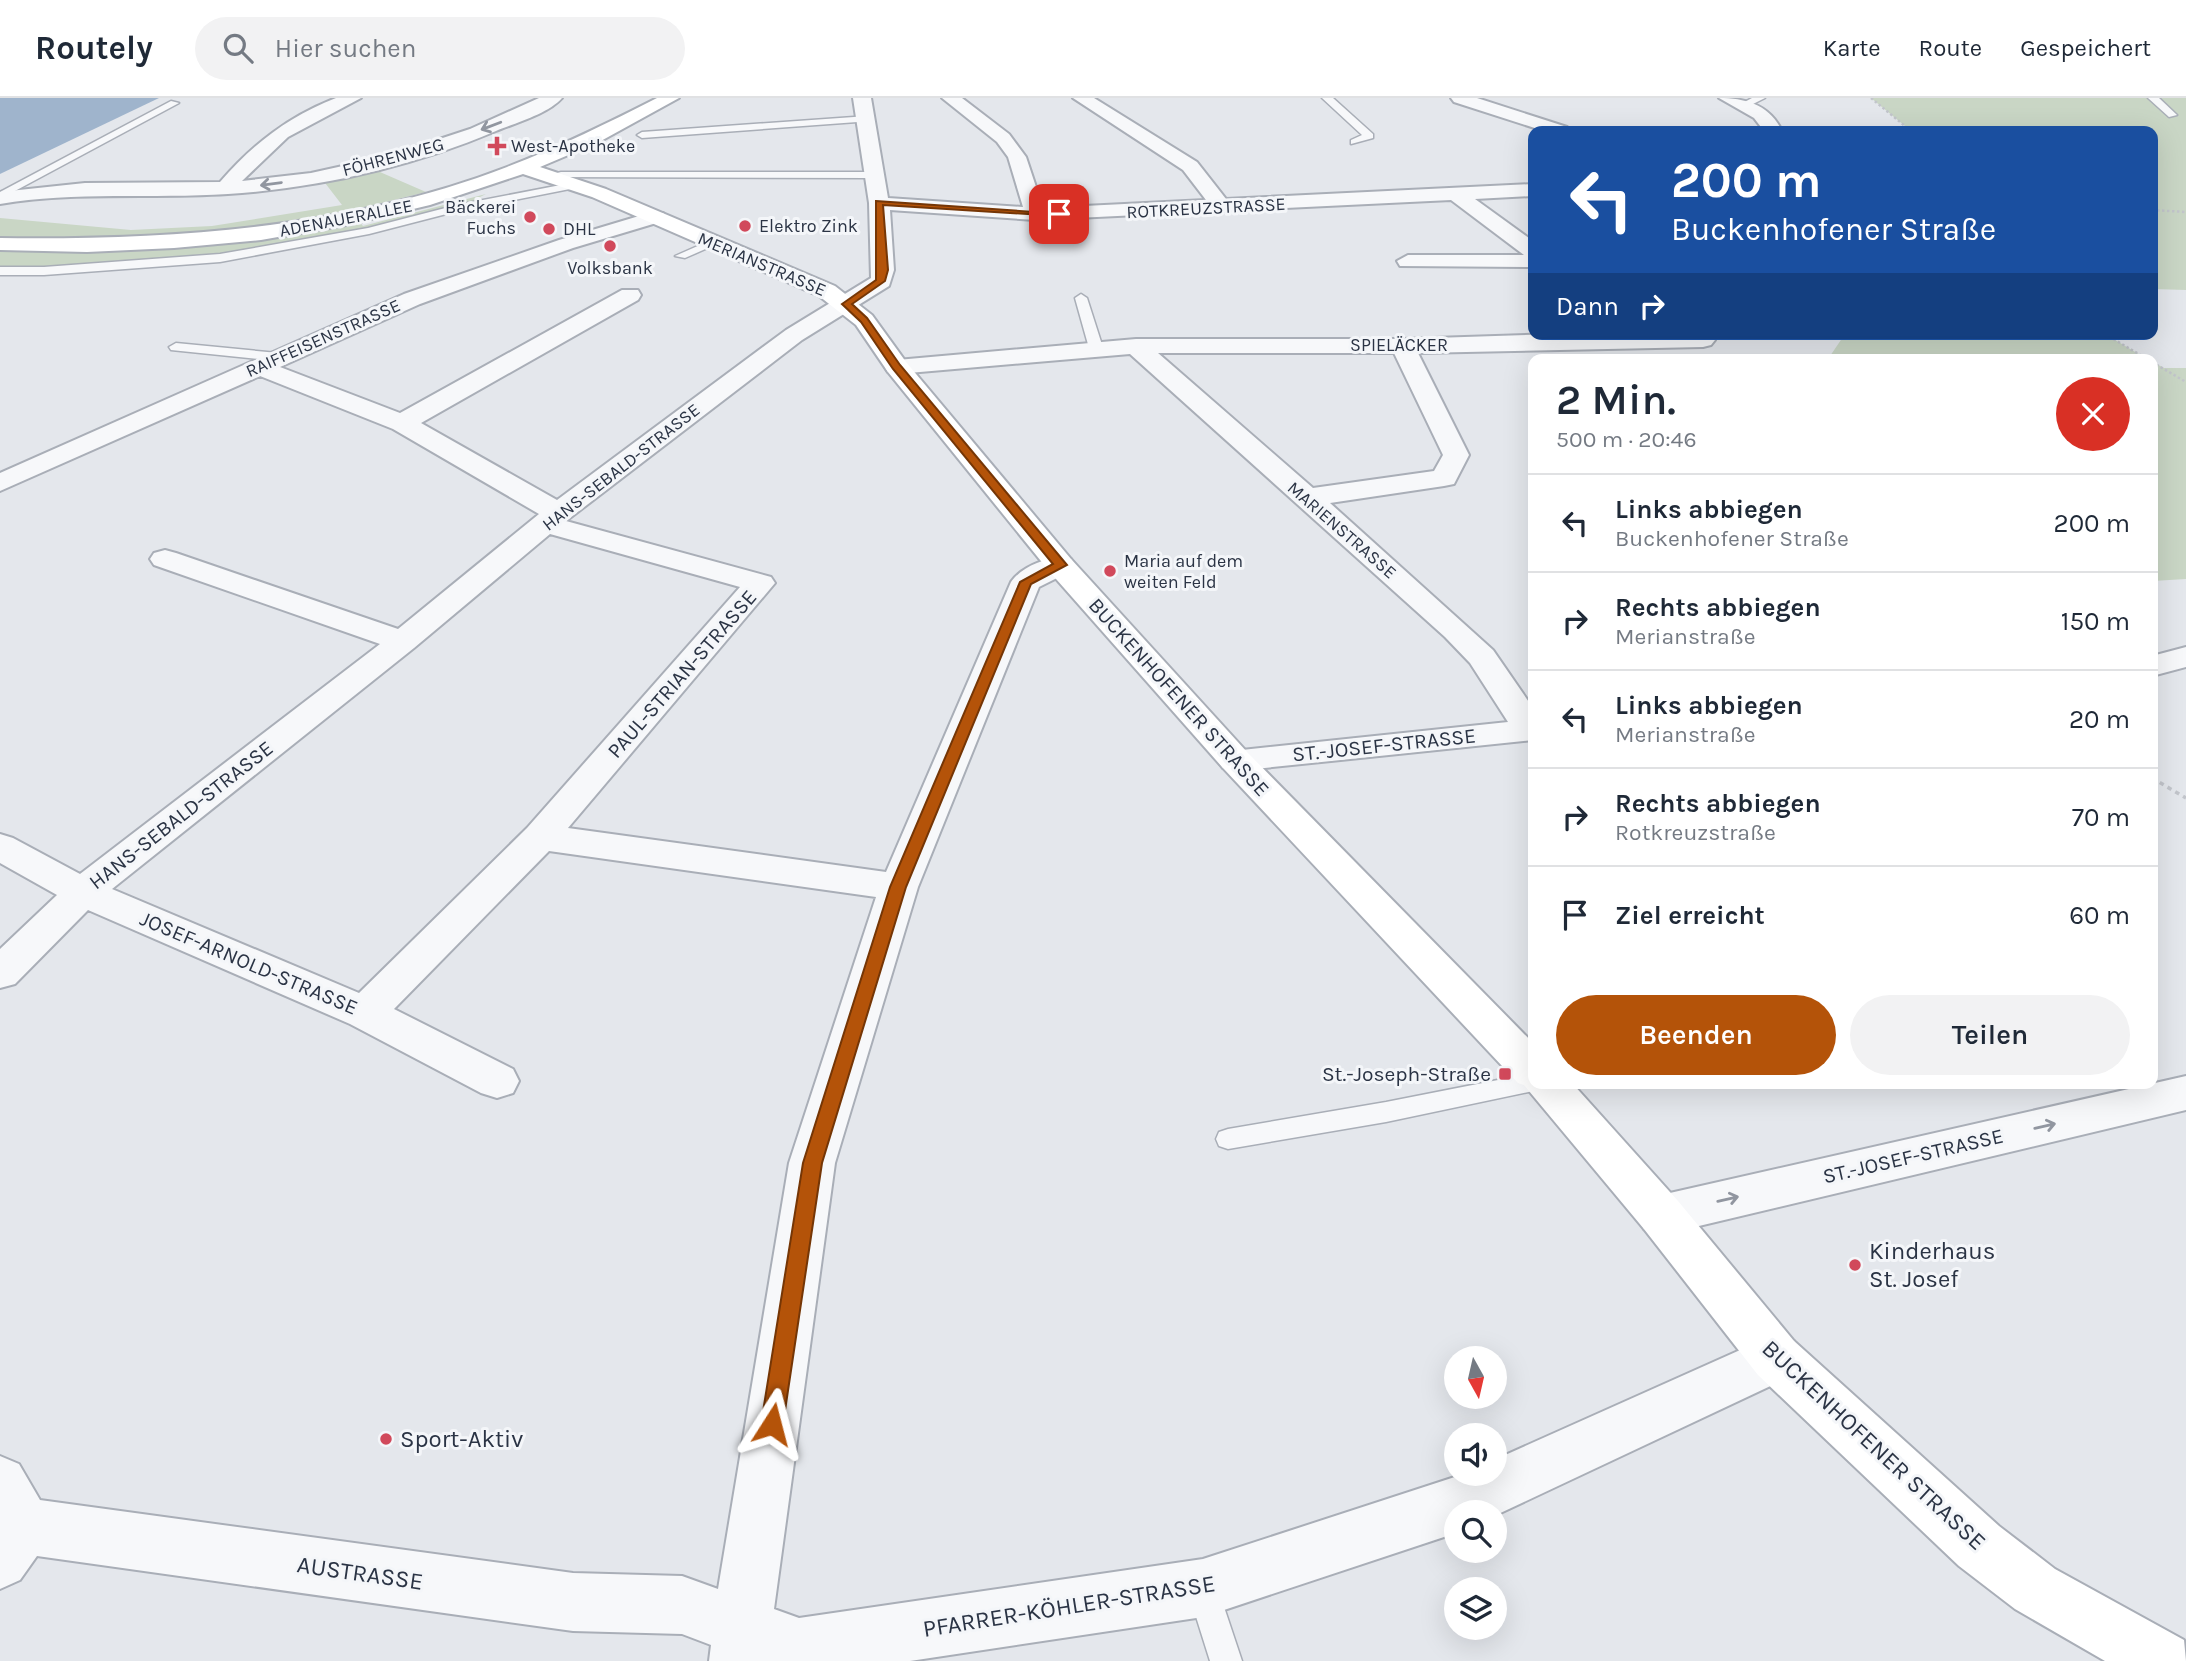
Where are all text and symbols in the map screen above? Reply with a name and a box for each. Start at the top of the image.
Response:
search box [195,17,685,80]
text: Routely [35,29,153,67]
icon: search [219,29,257,67]
text: Hier suchen [275,33,416,64]
text: Karte [1823,34,1881,62]
text: Route [1919,34,1982,62]
text: Gespeichert [2020,34,2151,62]
one-way arrow [480,121,502,134]
street label: FÖHRENWEG [340,133,446,181]
place label: West-Apotheke [511,135,635,157]
marker: West-Apotheke [489,138,505,154]
text: 200 m [1671,152,1822,209]
icon: left [1556,154,1647,245]
one-way arrow [261,178,283,191]
pin [1029,184,1089,244]
street label: ROTKREUZSTRASSE [1126,193,1286,223]
street label: ADENAUERALLEE [277,194,415,242]
icon: arrive [1040,195,1078,233]
place label: Bäckerei Fuchs [445,196,516,239]
marker: Bäckerei Fuchs [522,209,538,225]
text: Buckenhofener Straße [1671,211,1996,248]
place label: Elektro Zink [759,215,858,237]
place label: DHL [563,218,596,240]
marker: Elektro Zink [737,218,753,234]
marker: DHL [541,221,557,237]
street label: MERIANSTRASSE [695,227,829,301]
marker: Volksbank [602,238,618,254]
place label: Volksbank [567,257,653,279]
icon: right [1633,287,1671,325]
text: Dann [1556,291,1619,322]
street label: RAIFFEISENSTRASSE [242,294,404,382]
street label: SPIELÄCKER [1350,334,1448,356]
text: 2 Min. [1556,375,1676,425]
button: close [2056,377,2130,451]
street label: HANS-SEBALD-STRASSE [538,399,704,535]
text: 500 m · 20:46 [1556,426,1697,453]
street label: MARIENSTRASSE [1283,477,1401,583]
text: Links abbiegen [1615,494,1803,525]
icon: left [1556,504,1594,542]
text: 200 m [2054,508,2130,539]
text: Buckenhofener Straße [1615,525,1849,552]
place label: Maria auf dem weiten Feld [1124,550,1243,593]
marker: Maria auf dem weiten Feld [1102,563,1118,579]
street label: PAUL-STRIAN-STRASSE [603,585,761,763]
text: Rechts abbiegen [1615,592,1821,623]
street label: BUCKENHOFENER STRASSE [1084,593,1274,801]
icon: right [1556,602,1594,640]
text: 150 m [2061,606,2130,637]
text: Merianstraße [1615,623,1756,650]
text: Links abbiegen [1615,690,1803,721]
icon: left [1556,700,1594,738]
text: 20 m [2069,704,2130,735]
text: Merianstraße [1615,721,1756,748]
street label: ST.-JOSEF-STRASSE [1291,723,1477,767]
street label: HANS-SEBALD-STRASSE [84,736,278,894]
text: Rechts abbiegen [1615,788,1821,819]
icon: right [1556,798,1594,836]
text: 70 m [2072,802,2130,833]
text: Rotkreuzstraße [1615,819,1776,846]
icon: arrive [1556,896,1594,934]
text: Ziel erreicht [1615,900,1765,931]
text: 60 m [2069,900,2130,931]
street label: JOSEF-ARNOLD-STRASSE [137,906,361,1020]
button: Beenden [1556,995,1836,1075]
button: Teilen [1850,995,2130,1075]
place label: St.-Joseph-Straße [1322,1062,1491,1086]
marker: St.-Joseph-Straße [1497,1066,1513,1082]
one-way arrow [2033,1119,2056,1132]
street label: ST.-JOSEF-STRASSE [1820,1124,2006,1188]
one-way arrow [1716,1192,1739,1205]
place label: Kinderhaus St. Josef [1869,1237,1995,1293]
marker: Kinderhaus St. Josef [1847,1257,1863,1273]
street label: BUCKENHOFENER STRASSE [1757,1334,1991,1556]
north arrow [1444,1346,1507,1409]
map controls [1444,1346,1507,1640]
position arrow [735,1387,809,1461]
button: sound [1444,1423,1507,1486]
place label: Sport-Aktiv [400,1425,523,1453]
marker: Sport-Aktiv [378,1431,394,1447]
button: search [1444,1500,1507,1563]
street label: AUSTRASSE [295,1550,425,1596]
street label: PFARRER-KÖHLER-STRASSE [921,1569,1217,1643]
button: layers [1444,1577,1507,1640]

